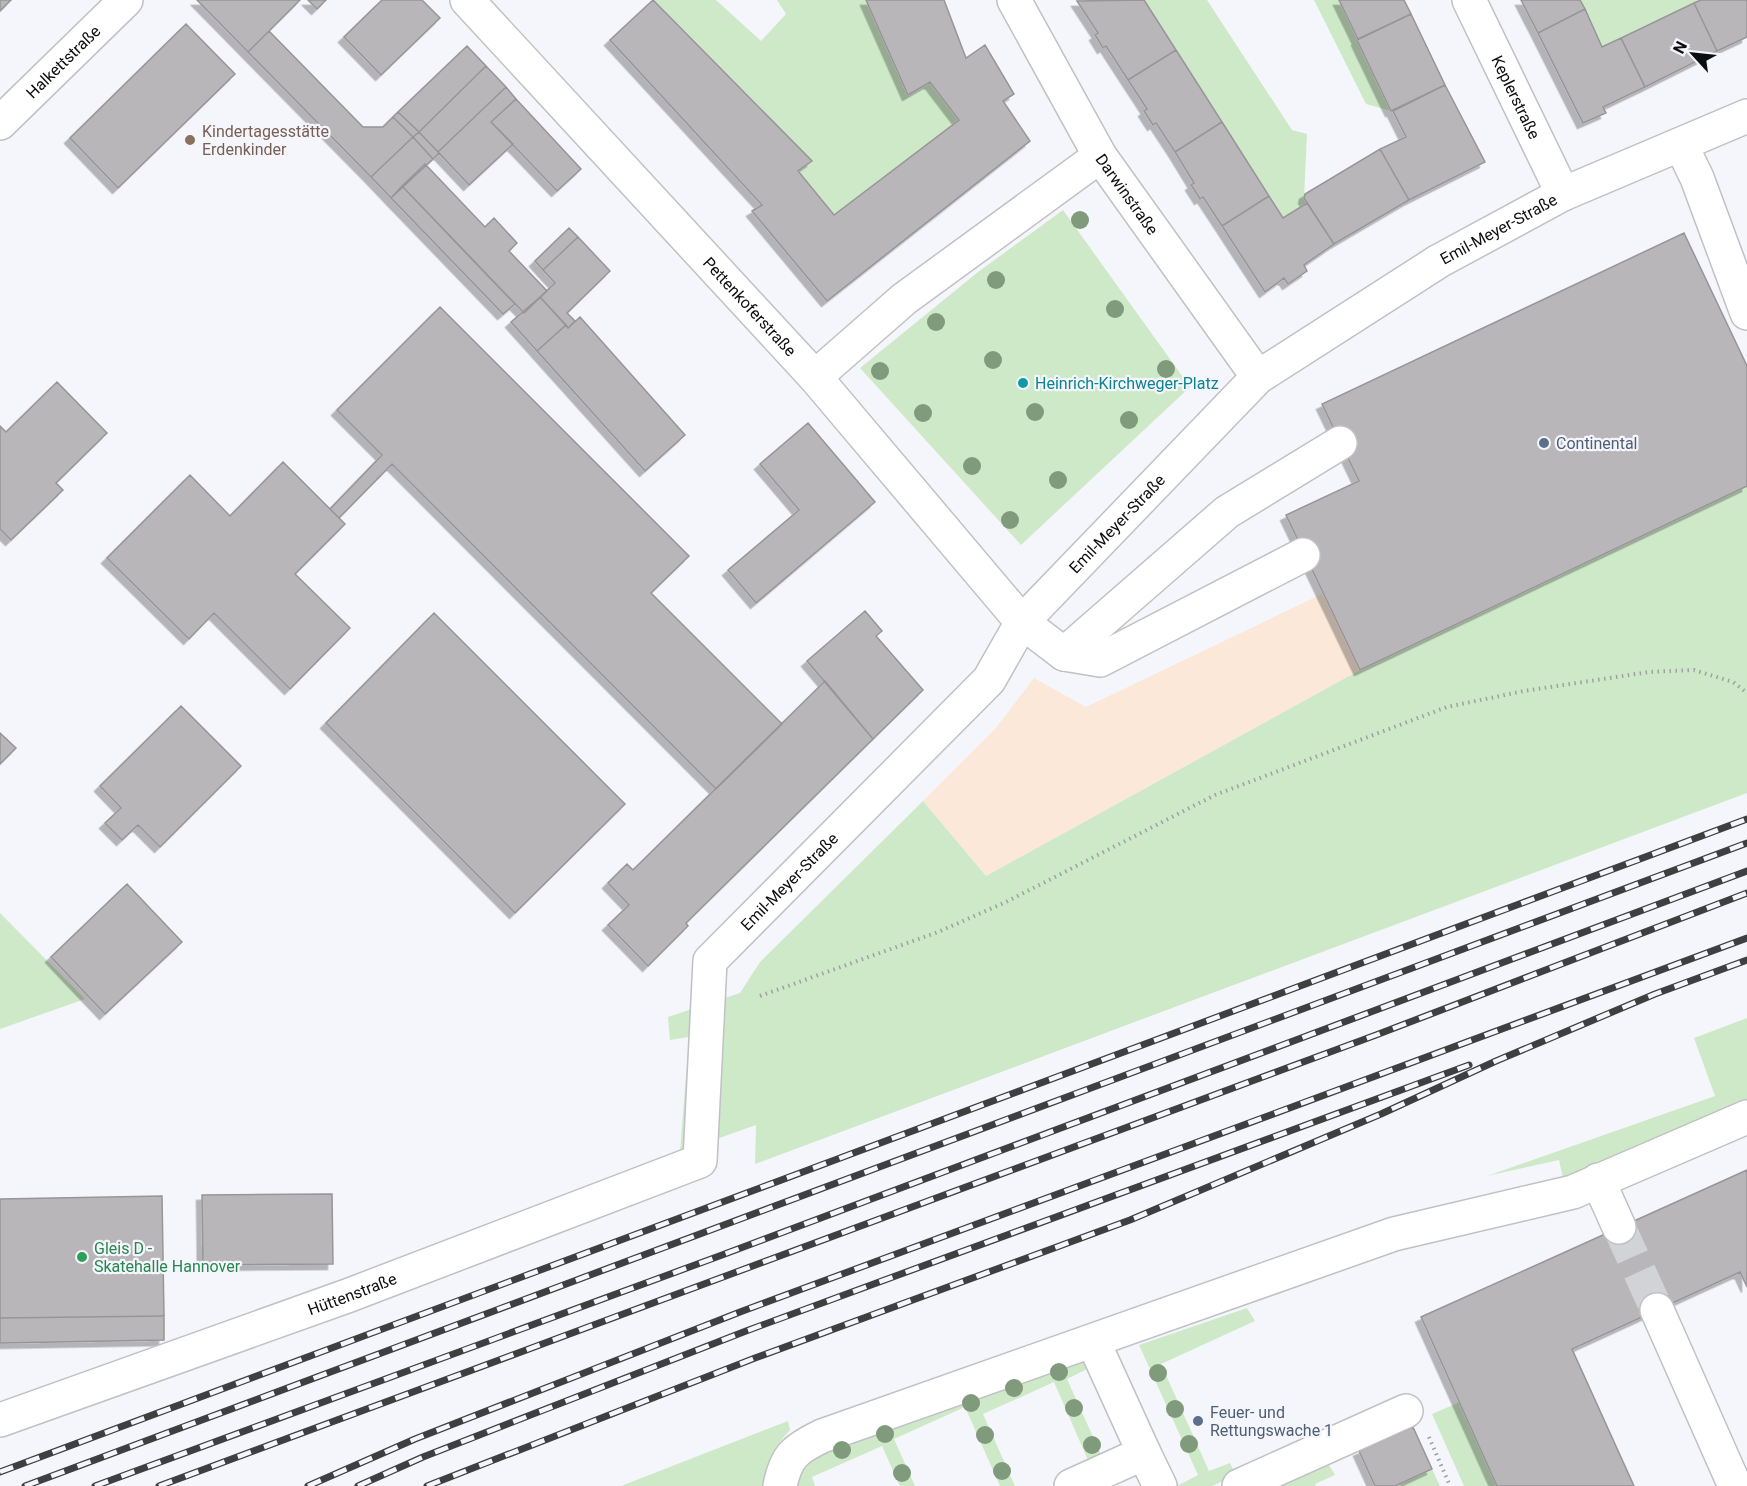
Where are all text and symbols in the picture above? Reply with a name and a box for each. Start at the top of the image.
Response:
street label: Halkettstraße [22,21,104,102]
north arrow [1663,24,1723,84]
text: N [1669,38,1691,57]
street label: Keplerstraße [1487,53,1544,142]
place label: Kindertagesstätte Erdenkinder [202,122,329,159]
marker: Kindertagesstätte Erdenkinder [183,133,197,147]
street label: Darwinstraße [1092,150,1162,239]
street label: Emil-Meyer-Straße [1437,190,1560,269]
street label: Pettenkoferstraße [699,253,800,360]
place label: Heinrich-Kirchweger-Platz [1035,374,1219,393]
marker: Heinrich-Kirchweger-Platz [1016,376,1030,390]
place label: Continental [1556,434,1637,453]
marker: Continental [1537,436,1551,450]
street label: Emil-Meyer-Straße [1065,471,1169,577]
street label: Emil-Meyer-Straße [737,829,842,934]
place label: Gleis D - Skatehalle Hannover [94,1239,241,1276]
marker: Gleis D - Skatehalle Hannover [75,1250,89,1264]
street label: Hüttenstraße [305,1269,399,1319]
place label: Feuer- und Rettungswache 1 [1210,1403,1333,1440]
marker: Feuer- und Rettungswache 1 [1191,1414,1205,1428]

